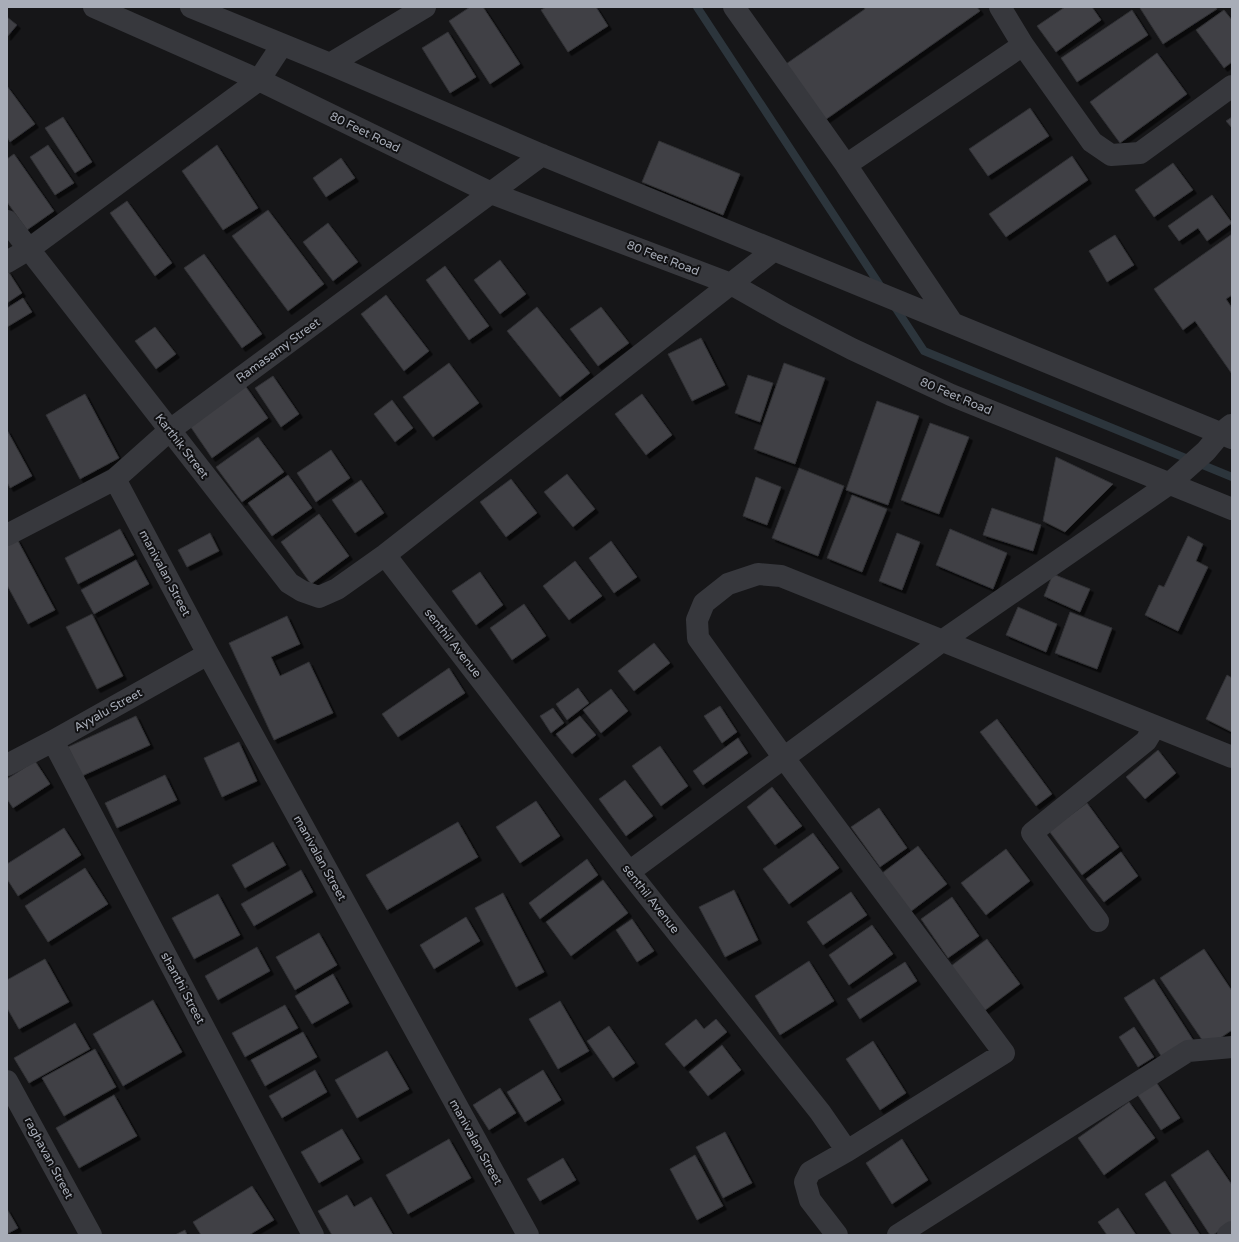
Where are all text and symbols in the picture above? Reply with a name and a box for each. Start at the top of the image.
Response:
street label: 80 Feet Road [328,109,402,155]
street label: 80 Feet Road [625,238,701,278]
street label: Ramasamy Street [233,315,323,385]
street label: 80 Feet Road [918,375,994,417]
street label: Karthik Street [152,411,212,481]
street label: manivalan Street [136,528,194,619]
street label: senthil Avenue [422,606,484,680]
street label: Ayyalu Street [71,685,145,734]
street label: manivalan Street [291,813,349,904]
street label: senthil Avenue [620,862,682,936]
street label: shanthi Street [158,950,208,1027]
street label: manivalan Street [447,1097,505,1188]
street label: raghavan Street [22,1115,77,1202]

